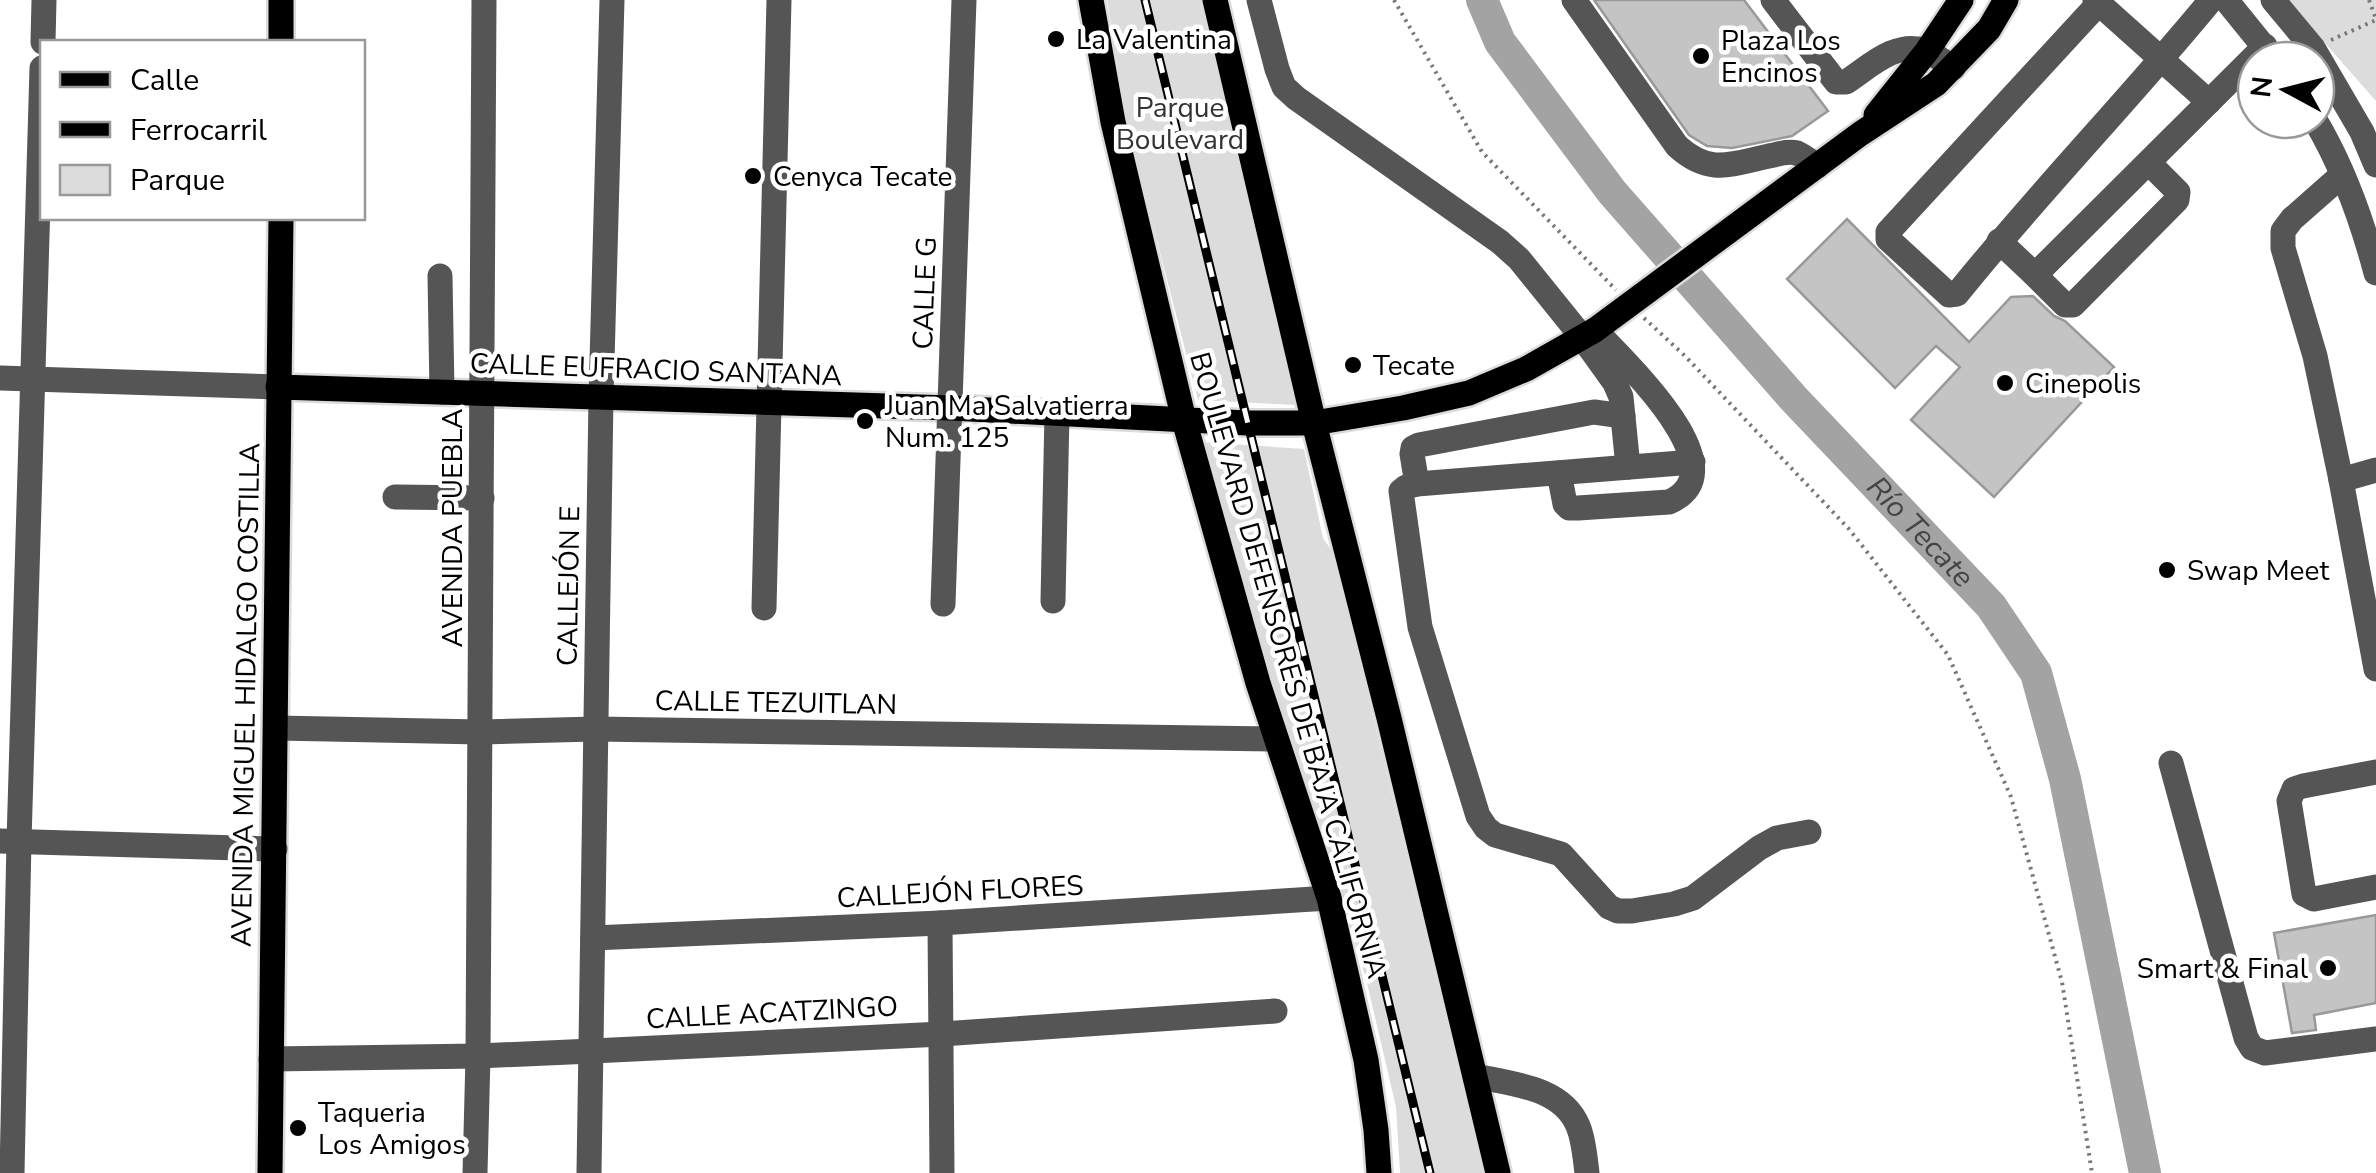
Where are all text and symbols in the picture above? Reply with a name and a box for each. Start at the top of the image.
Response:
place label: La Valentina [1076,21,1232,59]
place label: Plaza Los Encinos [1721,22,1841,92]
marker: La Valentina [1045,28,1067,50]
legend [40,40,365,220]
north arrow [2236,40,2336,140]
marker: Plaza Los Encinos [1690,45,1712,67]
text: Calle [130,60,199,101]
text: N [2242,74,2282,100]
park label: Parque Boulevard [1116,89,1244,159]
text: Ferrocarril [130,110,267,151]
place label: Cenyca Tecate [773,158,952,196]
text: Parque [130,160,225,201]
marker: Cenyca Tecate [742,165,764,187]
street label: CALLE G [904,236,946,350]
street label: CALLE EUFRACIO SANTANA [469,345,843,395]
place label: Tecate [1373,347,1455,385]
street label: BOULEVARD DEFENSORES DE BAJA CALIFORNIA [1180,348,1396,983]
marker: Tecate [1342,354,1364,376]
place label: Cinepolis [2025,365,2141,403]
marker: Cinepolis [1994,372,2016,394]
place label: Juan Ma Salvatierra Num. 125 [884,387,1129,457]
street label: AVENIDA PUEBLA [434,409,472,647]
marker: Juan Ma Salvatierra Num. 125 [854,410,876,432]
street label: AVENIDA MIGUEL HIDALGO COSTILLA [223,443,269,947]
water label: Río Tecate [1857,468,1983,597]
street label: CALLEJÓN E [549,506,589,667]
place label: Swap Meet [2187,552,2329,590]
marker: Swap Meet [2156,559,2178,581]
street label: CALLE TEZUITLAN [654,682,898,724]
street label: CALLEJÓN FLORES [836,867,1084,917]
place label: Smart & Final [2137,950,2309,988]
marker: Smart & Final [2317,957,2339,979]
street label: CALLE ACATZINGO [645,987,899,1039]
place label: Taqueria Los Amigos [318,1094,466,1164]
marker: Taqueria Los Amigos [287,1117,309,1139]

